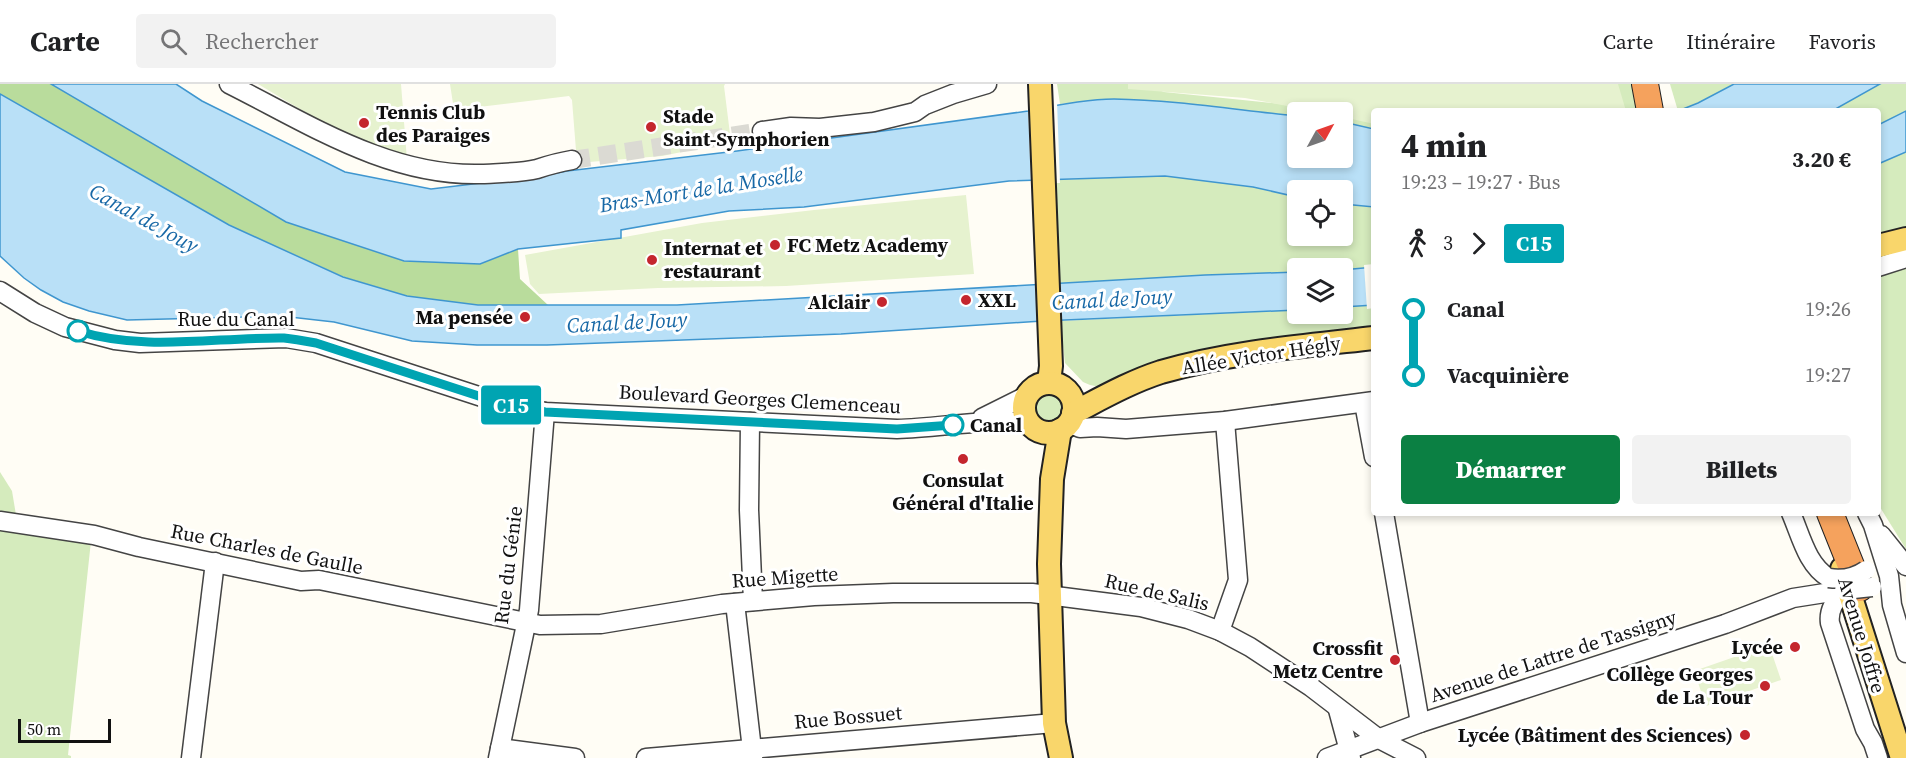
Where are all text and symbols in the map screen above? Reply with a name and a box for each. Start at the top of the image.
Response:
search box [136,14,556,68]
text: Carte [30,22,100,60]
icon: search [157,25,190,58]
text: Rechercher [205,26,319,56]
text: Carte [1603,27,1653,56]
text: Itinéraire [1686,27,1775,56]
text: Favoris [1808,27,1876,56]
place label: Tennis Club des Paraiges [376,98,490,149]
place label: Stade Saint-Symphorien [663,102,829,153]
north arrow [1287,102,1353,168]
map controls [1287,102,1353,324]
marker: Tennis Club des Paraiges [357,116,371,130]
marker: Stade Saint-Symphorien [644,120,658,134]
text: 4 min [1401,123,1487,168]
text: 3.20 € [1792,144,1851,174]
water label: Bras-Mort de la Moselle [596,159,805,220]
text: 19:23 – 19:27 · Bus [1401,168,1560,196]
water label: Canal de Jouy [84,176,204,260]
button: locate [1287,180,1353,246]
icon: walk [1401,227,1434,260]
icon: forward [1462,227,1495,260]
text: 3 [1443,229,1453,257]
text: C15 [1516,229,1552,258]
place label: FC Metz Academy [787,231,948,259]
place label: Internat et restaurant [664,234,763,285]
marker: FC Metz Academy [768,238,782,252]
marker: Internat et restaurant [645,253,659,267]
button: layers [1287,258,1353,324]
water label: Canal de Jouy [1051,281,1174,317]
place label: XXL [978,286,1016,314]
place label: Alclair [808,288,871,316]
marker: XXL [959,293,973,307]
text: Canal [1447,294,1505,324]
marker: Alclair [875,295,889,309]
text: 19:26 [1805,295,1851,323]
place label: Ma pensée [416,303,513,331]
water label: Canal de Jouy [566,304,689,340]
street label: Rue du Canal [177,305,295,333]
marker: Ma pensée [518,310,532,324]
unlabelled marker [67,320,89,342]
street label: Allée Victor Hégly [1180,328,1343,381]
text: Vacquinière [1447,360,1569,390]
text: 19:27 [1805,361,1851,389]
street label: Boulevard Georges Clemenceau [618,378,902,420]
line badge: C15 [476,386,546,424]
text: C15 [493,391,529,420]
place label: Canal [970,411,1022,439]
marker: Canal [942,414,964,436]
button: Démarrer [1401,435,1620,504]
button: Billets [1632,435,1851,504]
marker: Consulat Général d'Italie [956,452,970,466]
place label: Consulat Général d'Italie [892,466,1034,517]
street label: Rue du Génie [487,504,529,626]
street label: Rue Charles de Gaulle [168,517,366,581]
street label: Rue Migette [731,559,839,595]
street label: Rue de Salis [1102,566,1212,618]
street label: Avenue Joffre [1831,574,1893,696]
street label: Avenue de Lattre de Tassigny [1426,603,1681,709]
place label: Lycée [1731,633,1783,661]
place label: Crossfit Metz Centre [1273,634,1384,685]
marker: Lycée [1788,640,1802,654]
marker: Crossfit Metz Centre [1388,653,1402,667]
place label: Collège Georges de La Tour [1607,660,1754,711]
marker: Collège Georges de La Tour [1758,679,1772,693]
street label: Rue Bossuet [793,698,904,736]
scale bar [18,716,111,744]
text: 50 m [27,718,61,740]
place label: Lycée (Bâtiment des Sciences) [1458,721,1733,749]
marker: Lycée (Bâtiment des Sciences) [1738,728,1752,742]

